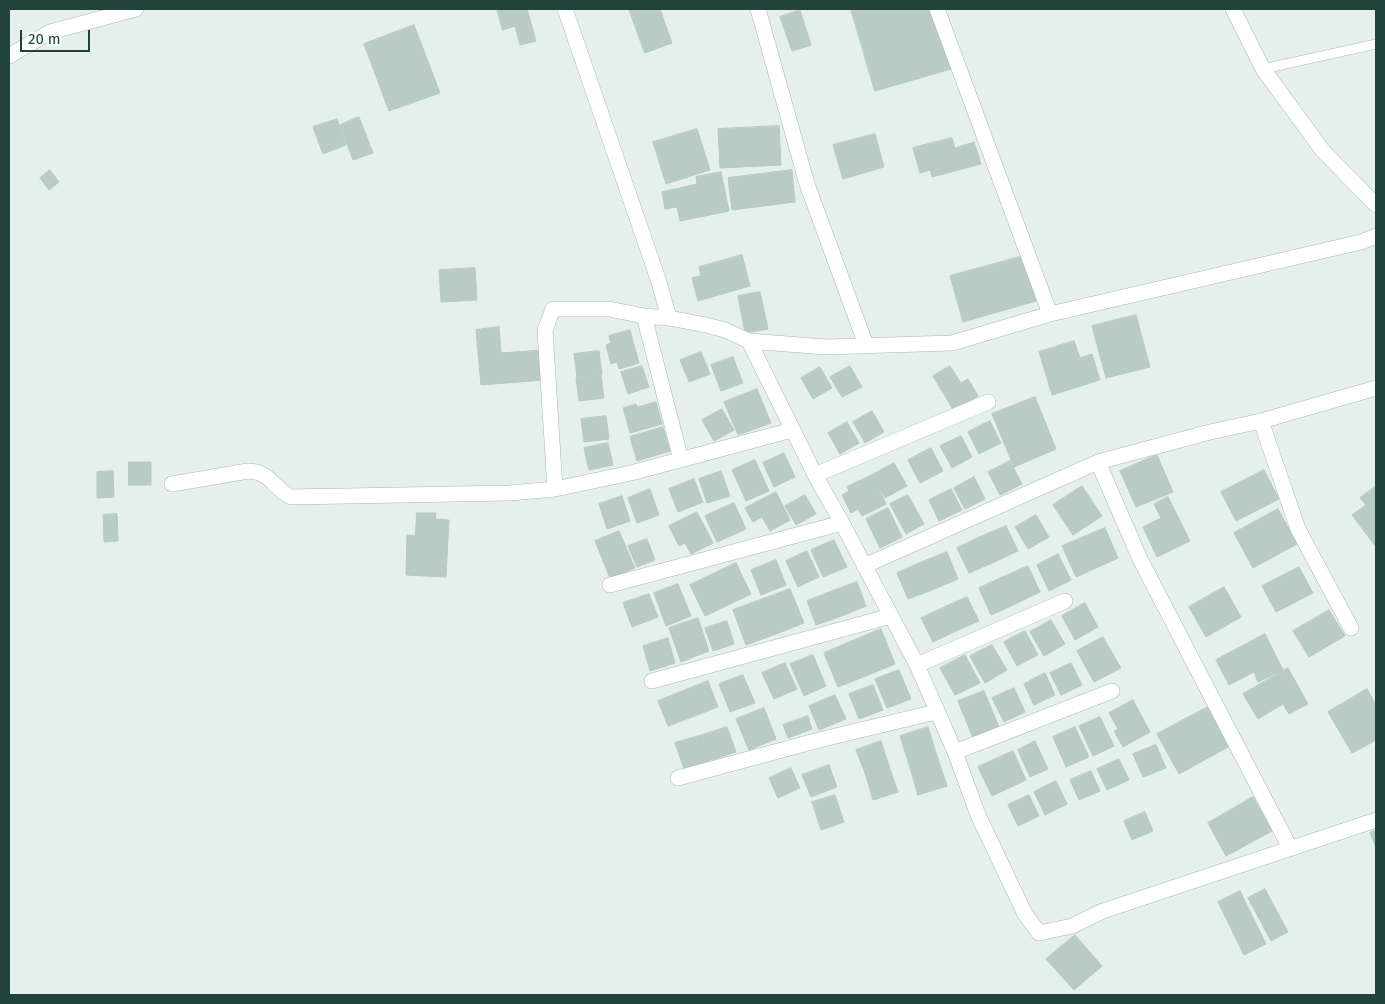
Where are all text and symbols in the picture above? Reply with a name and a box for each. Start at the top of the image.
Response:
scale bar [22,20,92,52]
text: 20 m [28,30,61,48]

